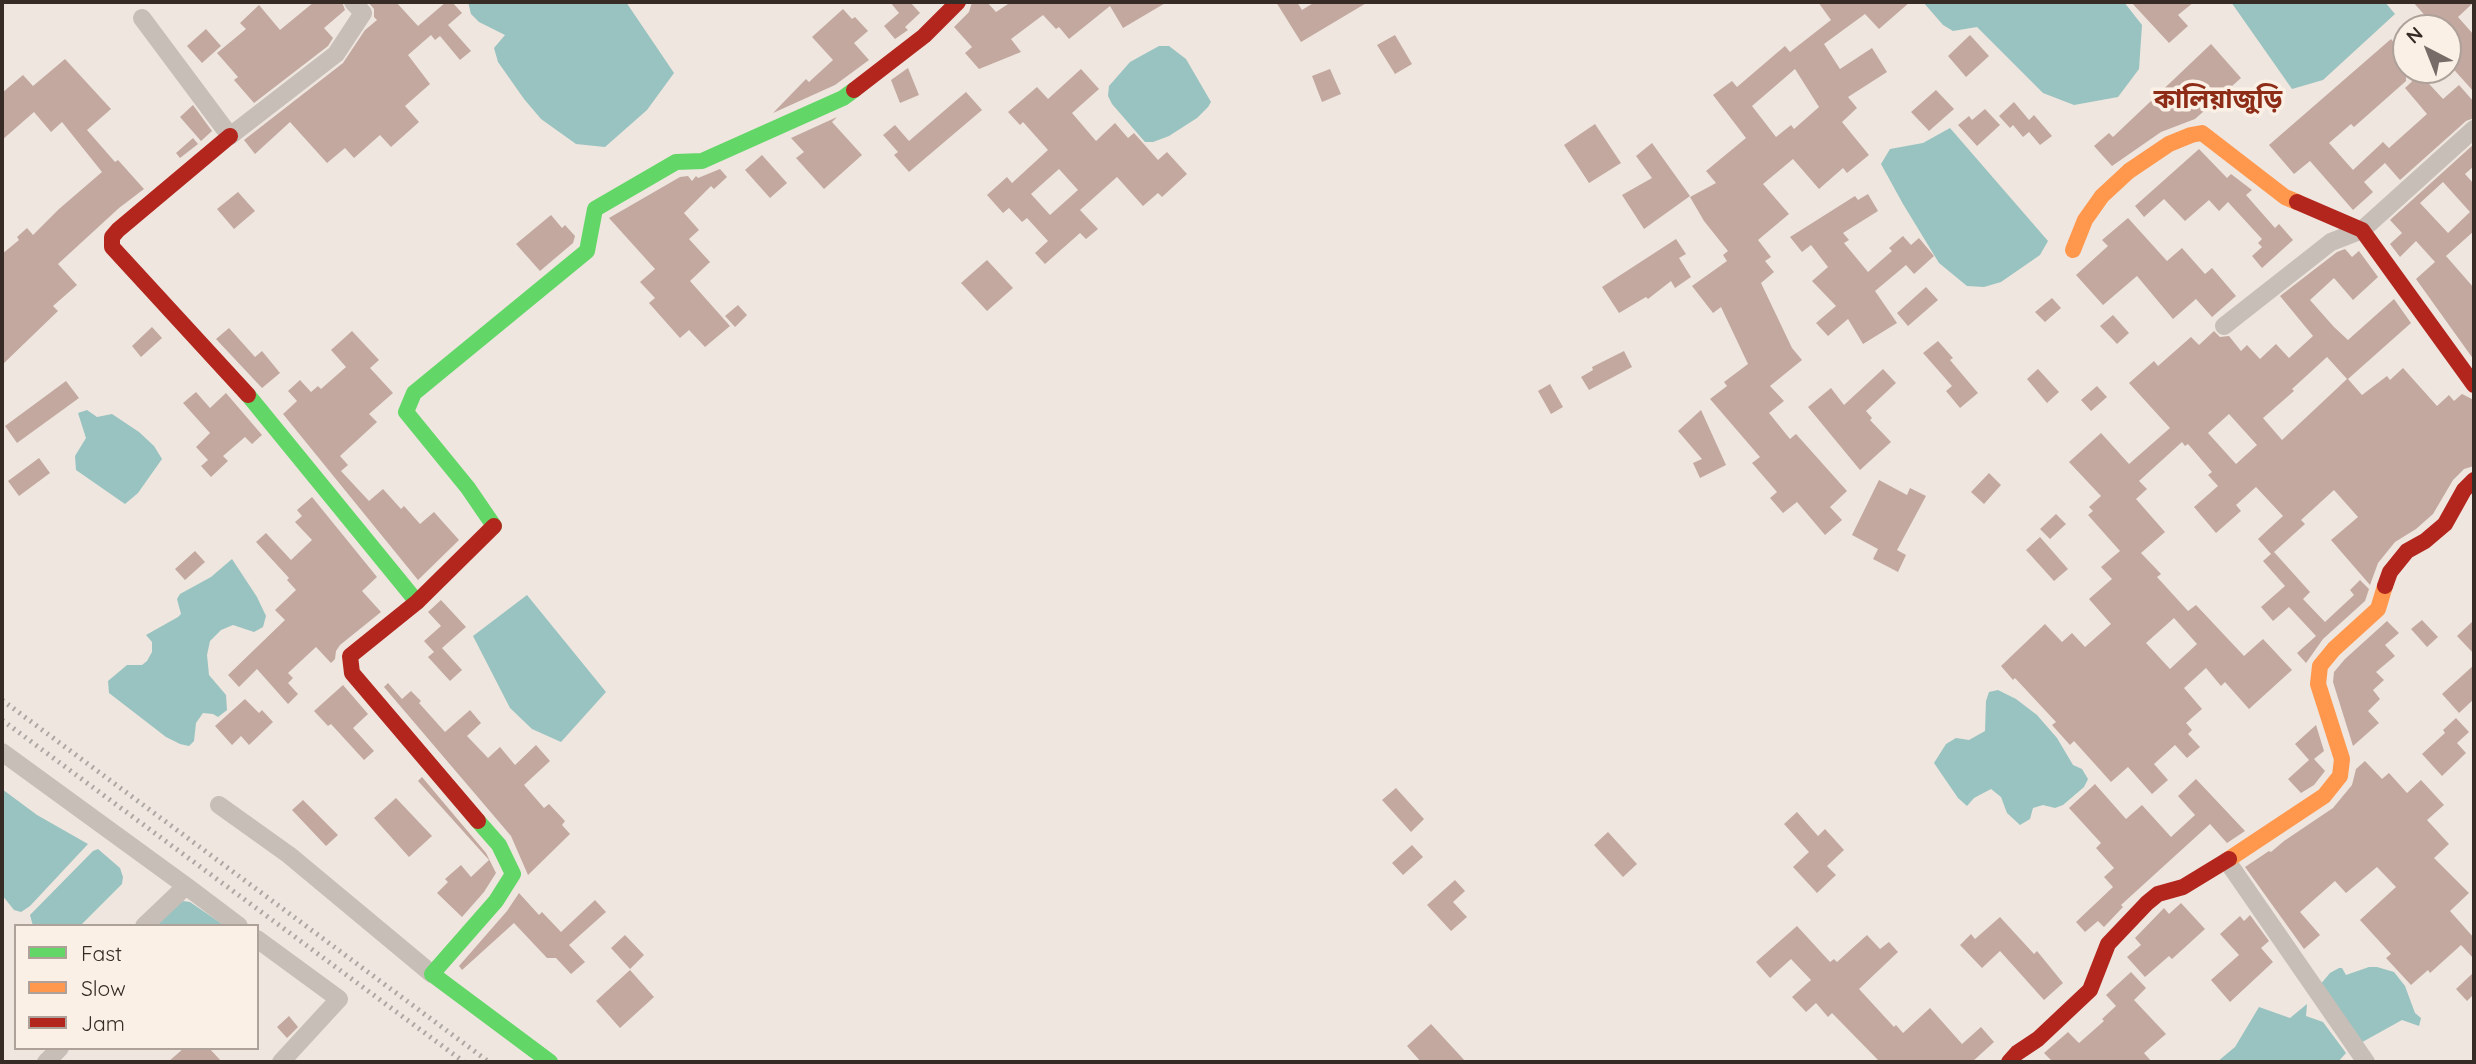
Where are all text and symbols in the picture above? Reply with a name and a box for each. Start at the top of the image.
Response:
north arrow [2392,14,2462,84]
text: N [2401,21,2428,48]
district label: কালিয়াজুড়ি [2154,84,2282,116]
legend [14,924,259,1050]
text: Fast [81,940,122,966]
text: Slow [81,975,126,1001]
text: Jam [81,1010,125,1036]

